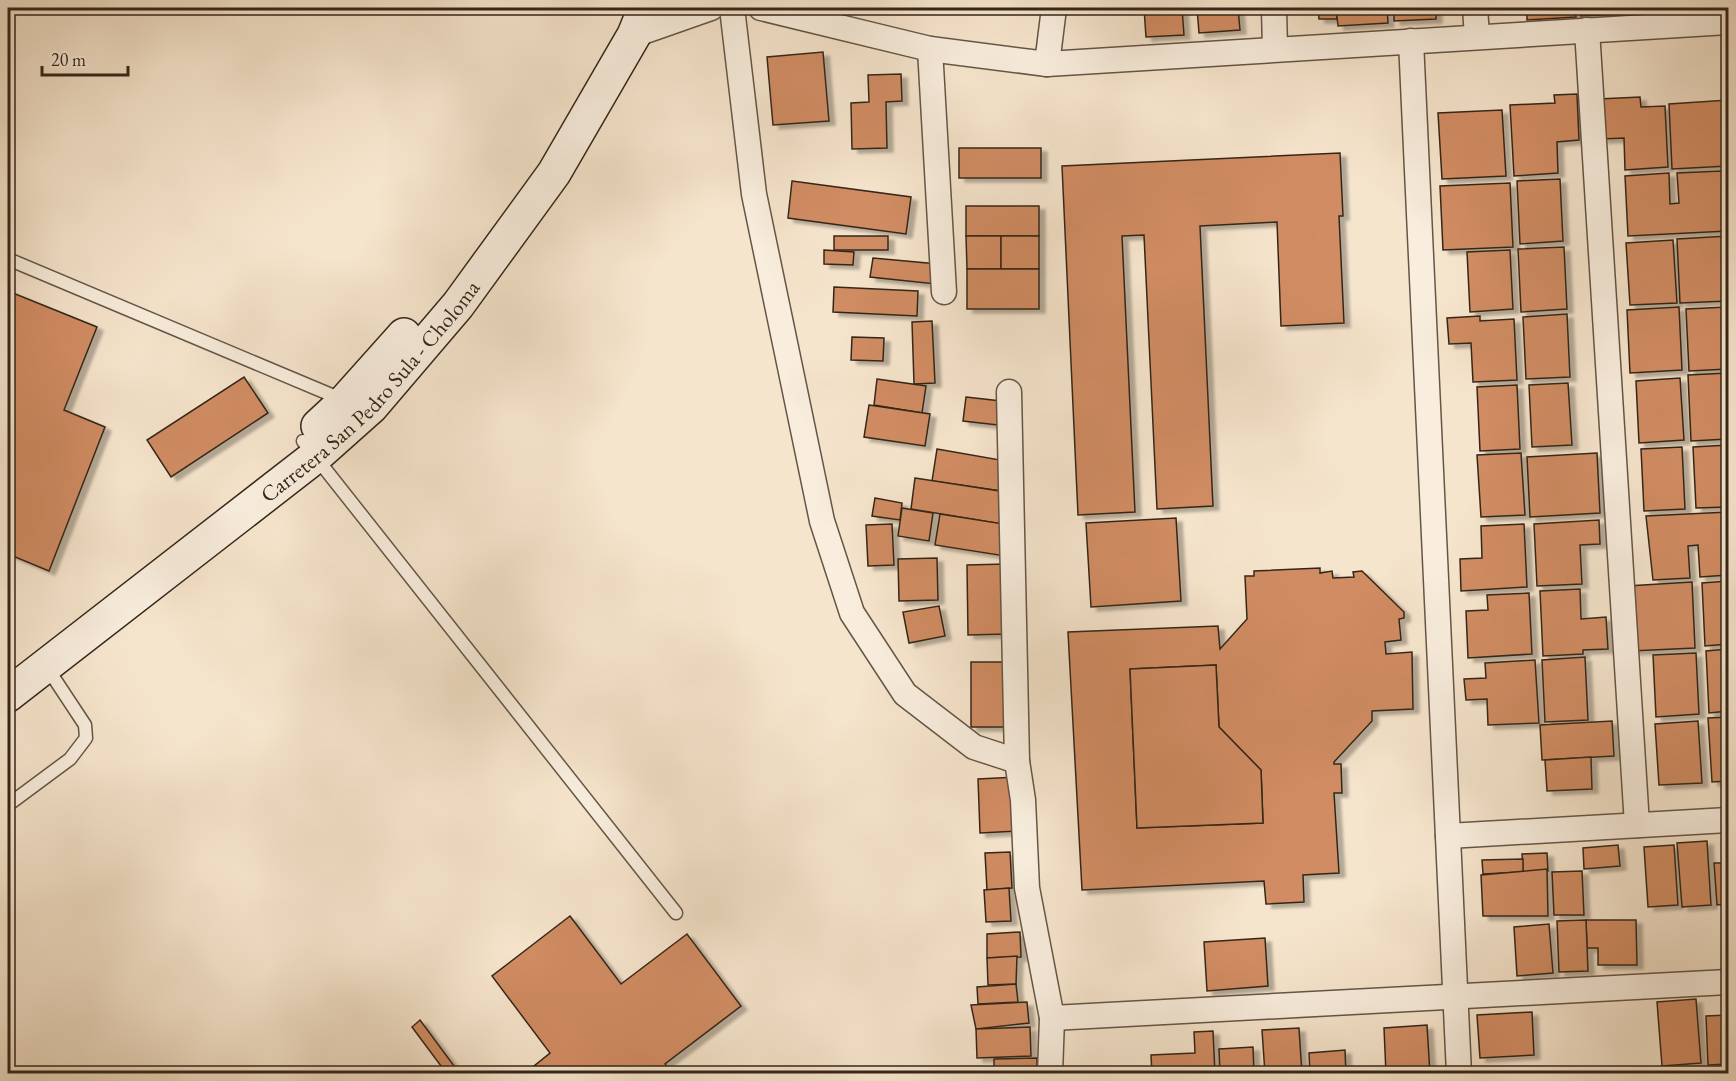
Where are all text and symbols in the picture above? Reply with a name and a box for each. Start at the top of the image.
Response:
scale bar [42,39,128,77]
text: 20 m [51,48,86,71]
street label: Carretera San Pedro Sula - Choloma [254,274,486,509]

